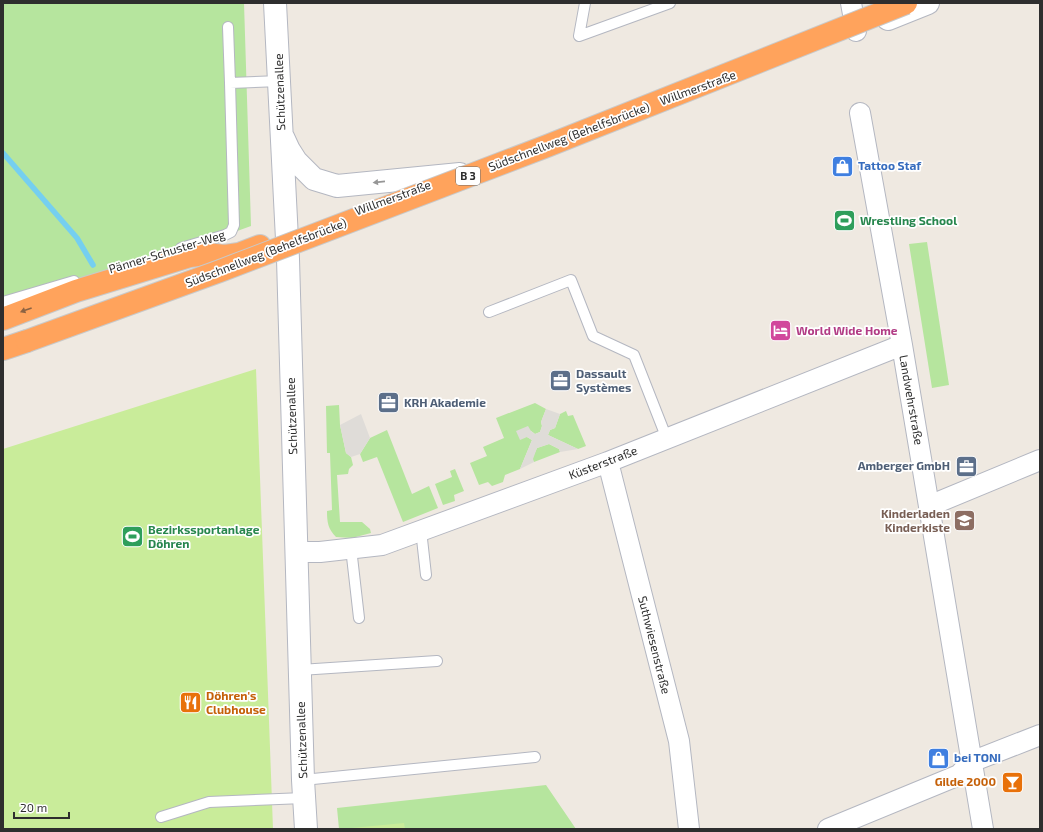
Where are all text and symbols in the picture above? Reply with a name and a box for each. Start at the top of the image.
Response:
street label: Schützenallee [271,53,287,131]
street label: Willmerstraße [658,67,738,107]
street label: Südschnellweg (Behelfsbrücke) [486,99,651,173]
shop icon: Tattoo Staf [829,153,855,179]
place label: Tattoo Staf [858,158,922,172]
road number: B 3 [456,167,480,185]
street label: Willmerstraße [353,177,433,217]
one-way arrow [373,179,386,185]
sports icon: Wrestling School [832,208,858,234]
place label: Wrestling School [860,213,957,227]
street label: Südschnellweg (Behelfsbrücke) [183,215,348,289]
street label: Pänner-Schuster-Weg [107,227,227,275]
one-way arrow [20,308,32,314]
hotel icon: World Wide Home [767,318,793,344]
place label: World Wide Home [796,323,898,337]
street label: Landwehrstraße [897,354,927,446]
place label: Dassault Systèmes [576,366,631,395]
office icon: Dassault Systèmes [548,368,574,394]
street label: Schützenallee [283,377,299,455]
office icon: KRH Akademie [375,390,401,416]
place label: KRH Akademie [404,395,486,409]
street label: Küsterstraße [566,443,639,482]
office icon: Amberger GmbH [953,453,979,479]
place label: Amberger GmbH [858,458,950,472]
place label: Kinderladen Kinderkiste [881,506,950,534]
school or university icon: Kinderladen Kinderkiste [952,508,978,534]
place label: Bezirkssportanlage Döhren [148,522,260,550]
sports icon: Bezirkssportanlage Döhren [119,524,145,550]
street label: Suthwiesenstraße [636,594,674,695]
place label: Döhren's Clubhouse [206,688,266,716]
restaurant icon: Döhren's Clubhouse [177,690,203,716]
street label: Schützenallee [293,701,309,779]
shop icon: bei TONI [926,745,952,771]
place label: bei TONI [954,750,1001,764]
bar icon: Gilde 2000 [999,769,1025,795]
place label: Gilde 2000 [935,774,996,788]
scale bar [14,794,69,820]
text: 20 m [20,800,47,814]

